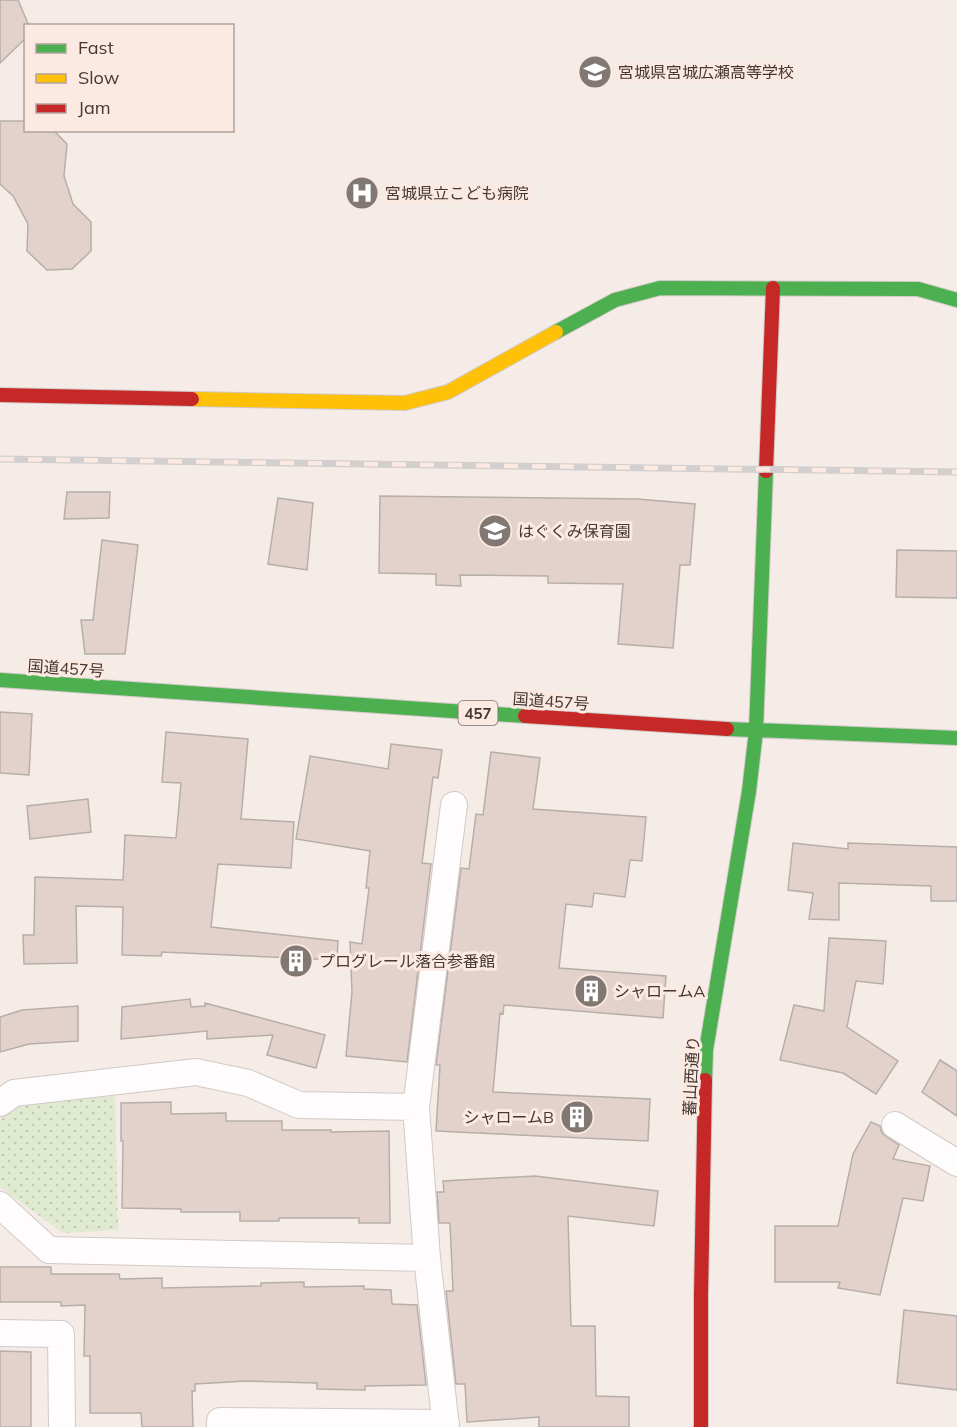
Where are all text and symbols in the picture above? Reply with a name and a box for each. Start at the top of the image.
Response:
legend [24,24,234,132]
text: Fast [78,36,114,59]
school or university icon: 宮城県宮城広瀬高等学校 [577,54,613,90]
place label: 宮城県宮城広瀬高等学校 [618,62,794,82]
text: Slow [78,66,120,89]
text: Jam [78,96,111,119]
hospital icon: 宮城県立こども病院 [344,175,380,211]
place label: 宮城県立こども病院 [385,183,529,203]
school or university icon: はぐくみ保育園 [477,513,513,549]
place label: はぐくみ保育園 [518,521,631,541]
street label: 国道457号 [27,655,105,681]
street label: 国道457号 [512,688,590,714]
road number: 457 [458,701,498,725]
building icon: プログレール落合参番館 [278,943,314,979]
place label: プログレール落合参番館 [319,951,495,971]
building icon: シャロームA [573,973,609,1009]
place label: シャロームA [614,981,706,1001]
street label: 蕃山西通り [679,1036,703,1116]
building icon: シャロームB [559,1099,595,1135]
place label: シャロームB [464,1107,554,1127]

